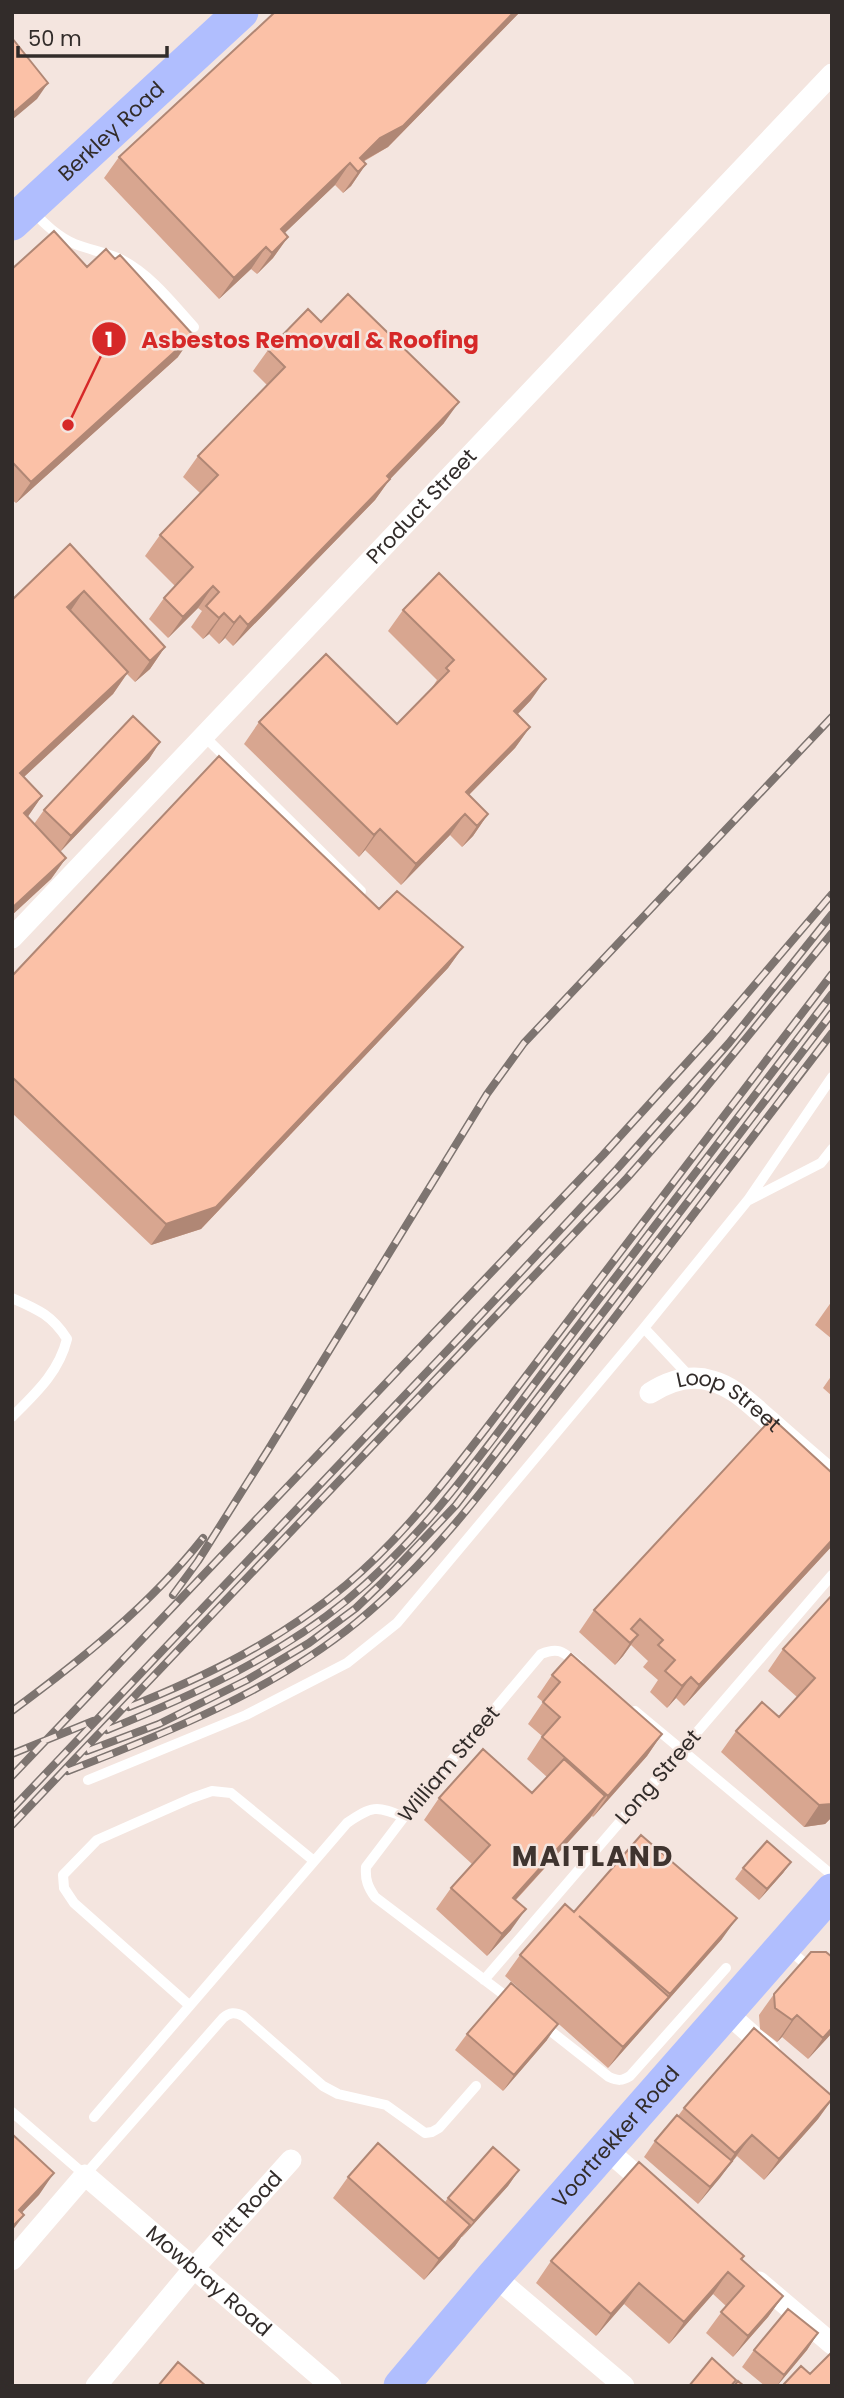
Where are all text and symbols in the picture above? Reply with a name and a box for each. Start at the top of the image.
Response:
scale bar [18,14,166,58]
text: 50 m [28,24,82,53]
street label: Berkley Road [52,75,170,188]
callout: Asbestos Removal & Roofing [92,317,492,361]
text: Asbestos Removal & Roofing [141,324,479,356]
text: 1 [105,325,113,354]
street label: Product Street [360,442,483,570]
street label: Loop Street [673,1363,788,1438]
street label: William Street [391,1699,506,1828]
street label: Long Street [608,1723,707,1830]
district label: MAITLAND [512,1837,674,1876]
street label: Voortrekker Road [545,2059,686,2214]
street label: Pitt Road [205,2164,289,2253]
street label: Mowbray Road [140,2219,278,2343]

